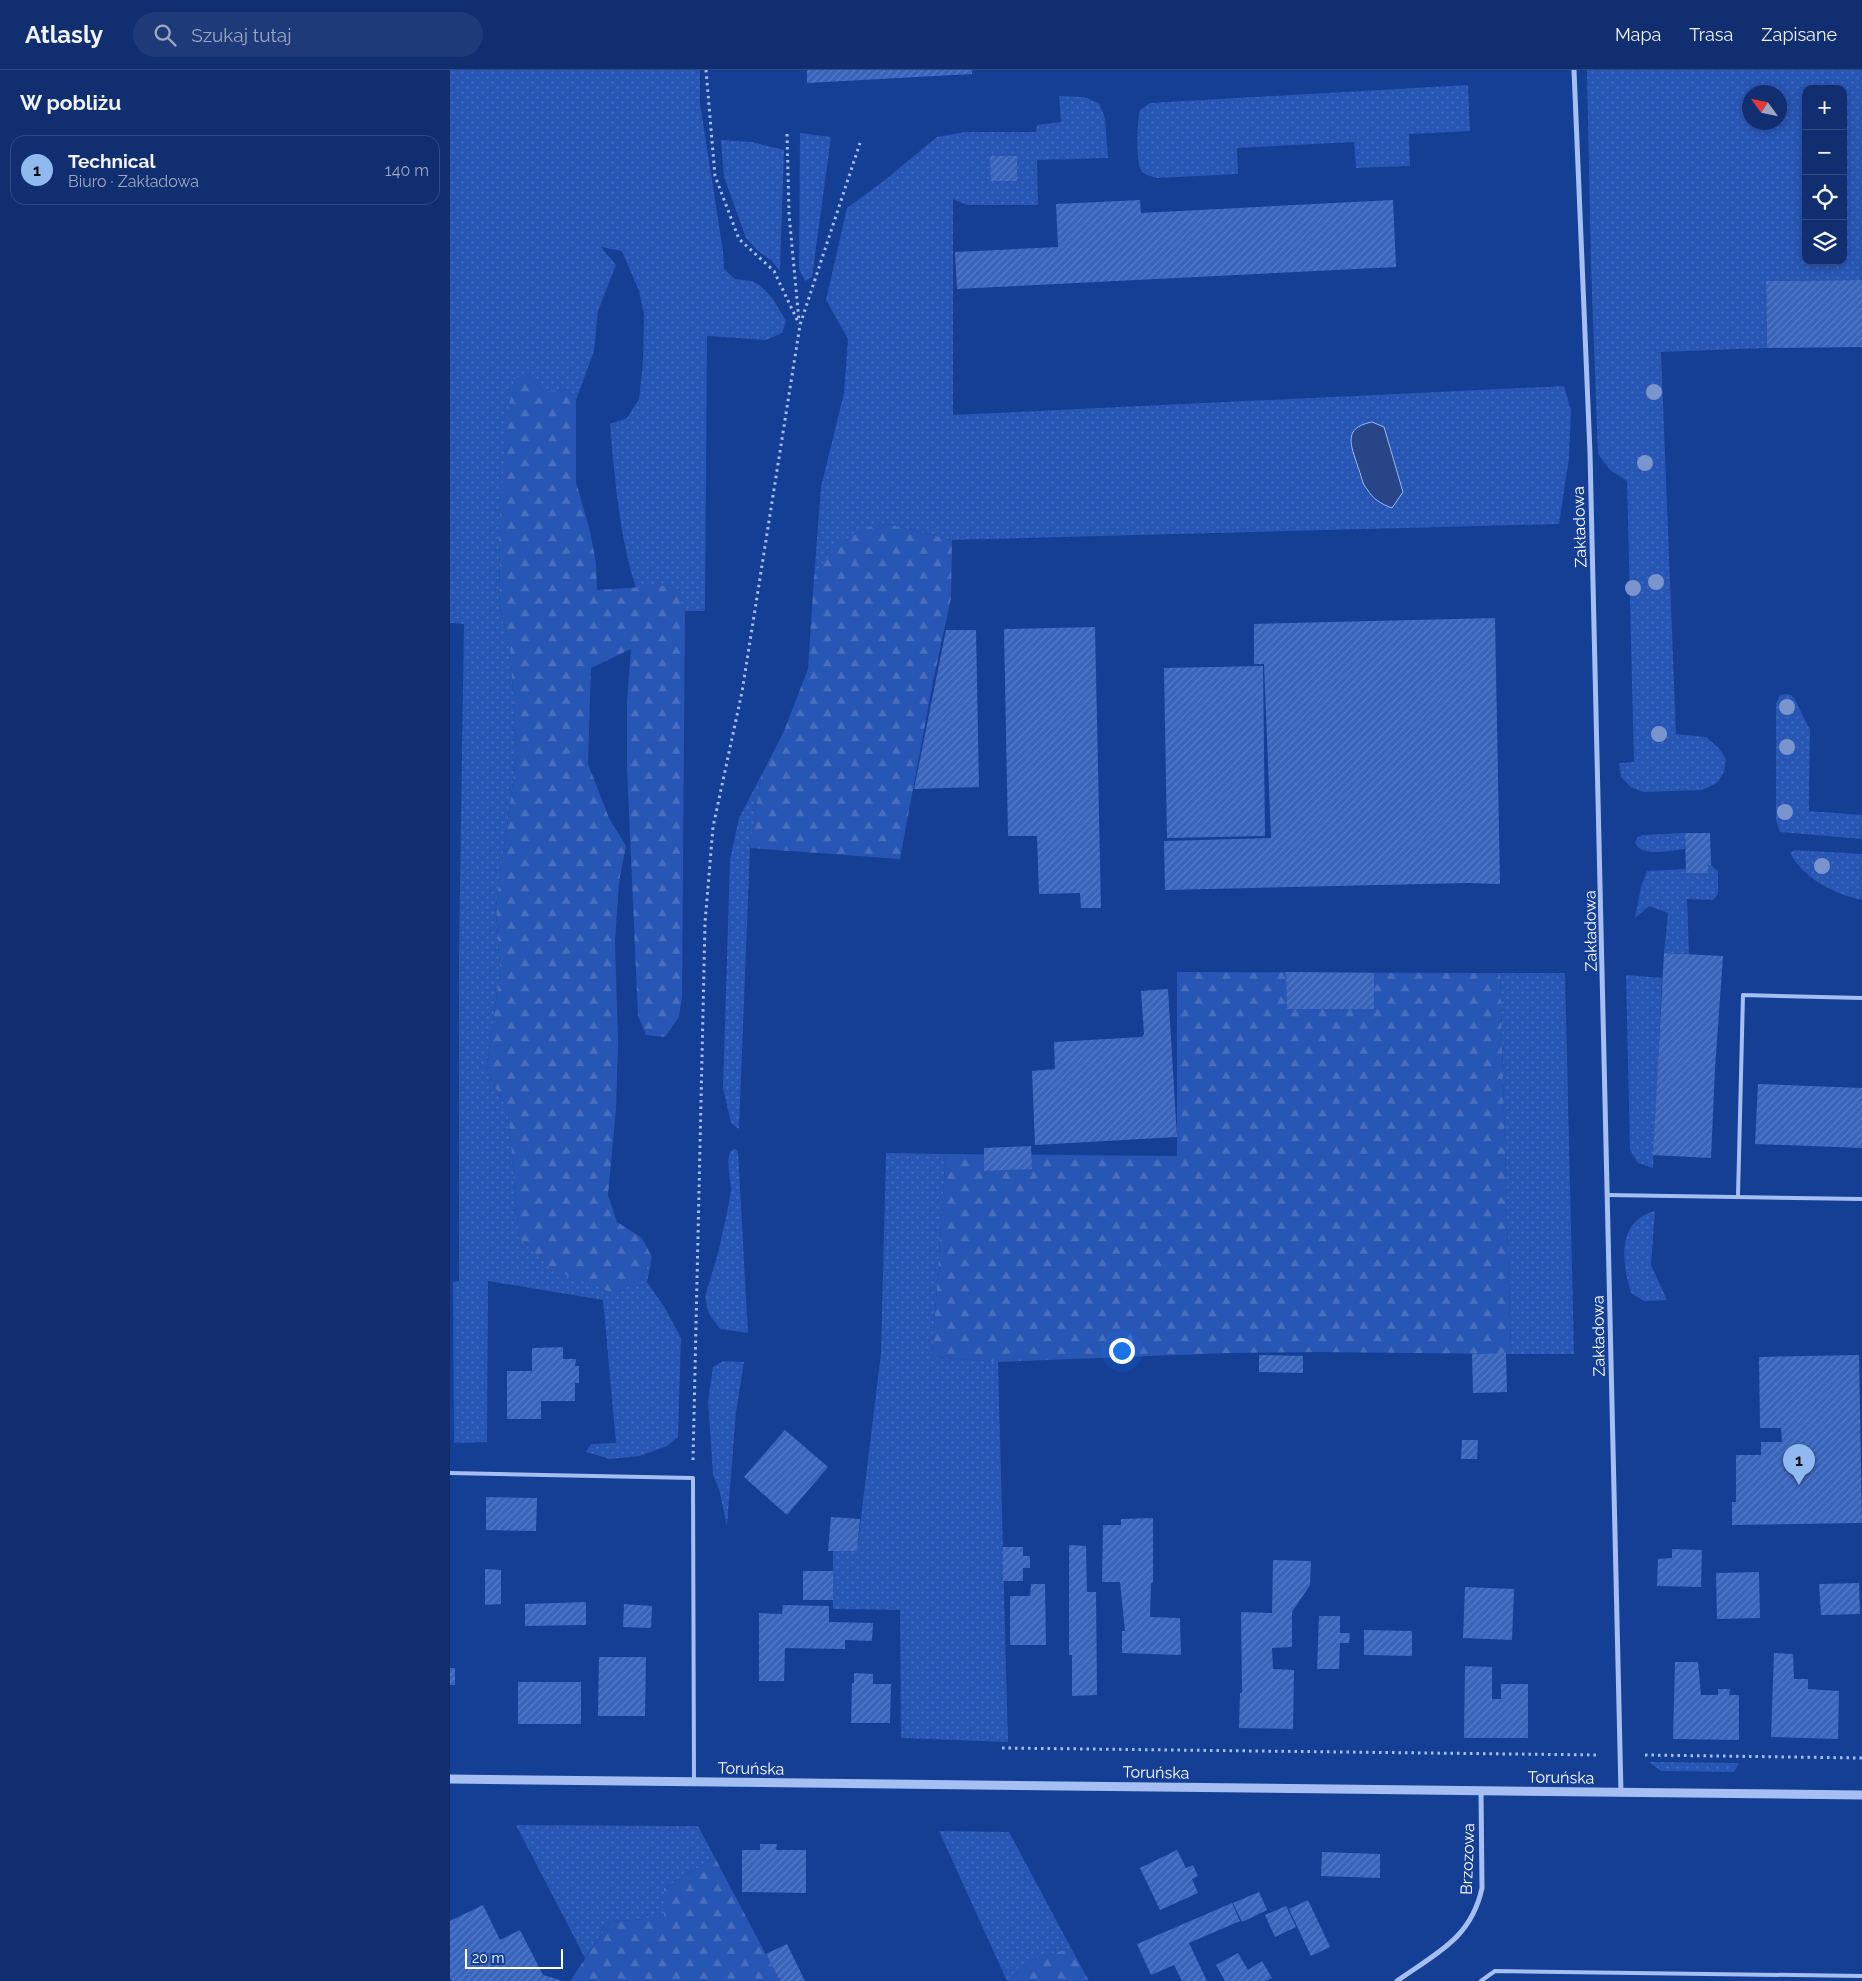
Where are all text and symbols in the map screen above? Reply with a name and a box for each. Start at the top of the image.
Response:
search box [133,12,483,57]
text: Atlasly [25,20,103,49]
icon: search [151,21,179,49]
text: Szukaj tutaj [191,24,291,46]
text: Mapa [1615,24,1661,45]
text: Trasa [1689,24,1733,45]
text: Zapisane [1761,24,1837,45]
north arrow [1742,85,1787,130]
map controls [1802,85,1847,265]
button: + [1802,85,1847,130]
text: W pobliżu [20,90,121,115]
button: − [1802,130,1847,175]
text: Technical [68,150,155,172]
text: 1 [33,161,41,180]
text: 140 m [385,161,429,180]
text: Biuro · Zakładowa [68,172,199,191]
button: locate [1802,175,1847,220]
button: layers [1802,220,1847,265]
street label: Zakładowa [1569,486,1590,568]
street label: Zakładowa [1580,890,1601,972]
street label: Zakładowa [1588,1295,1609,1377]
your location [1109,1338,1135,1364]
pin: 1 [1783,1444,1815,1485]
street label: Toruńska [717,1758,785,1779]
street label: Toruńska [1122,1762,1190,1783]
street label: Toruńska [1527,1767,1595,1788]
street label: Brzozowa [1457,1823,1478,1895]
scale bar [465,1946,562,1969]
text: 20 m [472,1950,504,1966]

